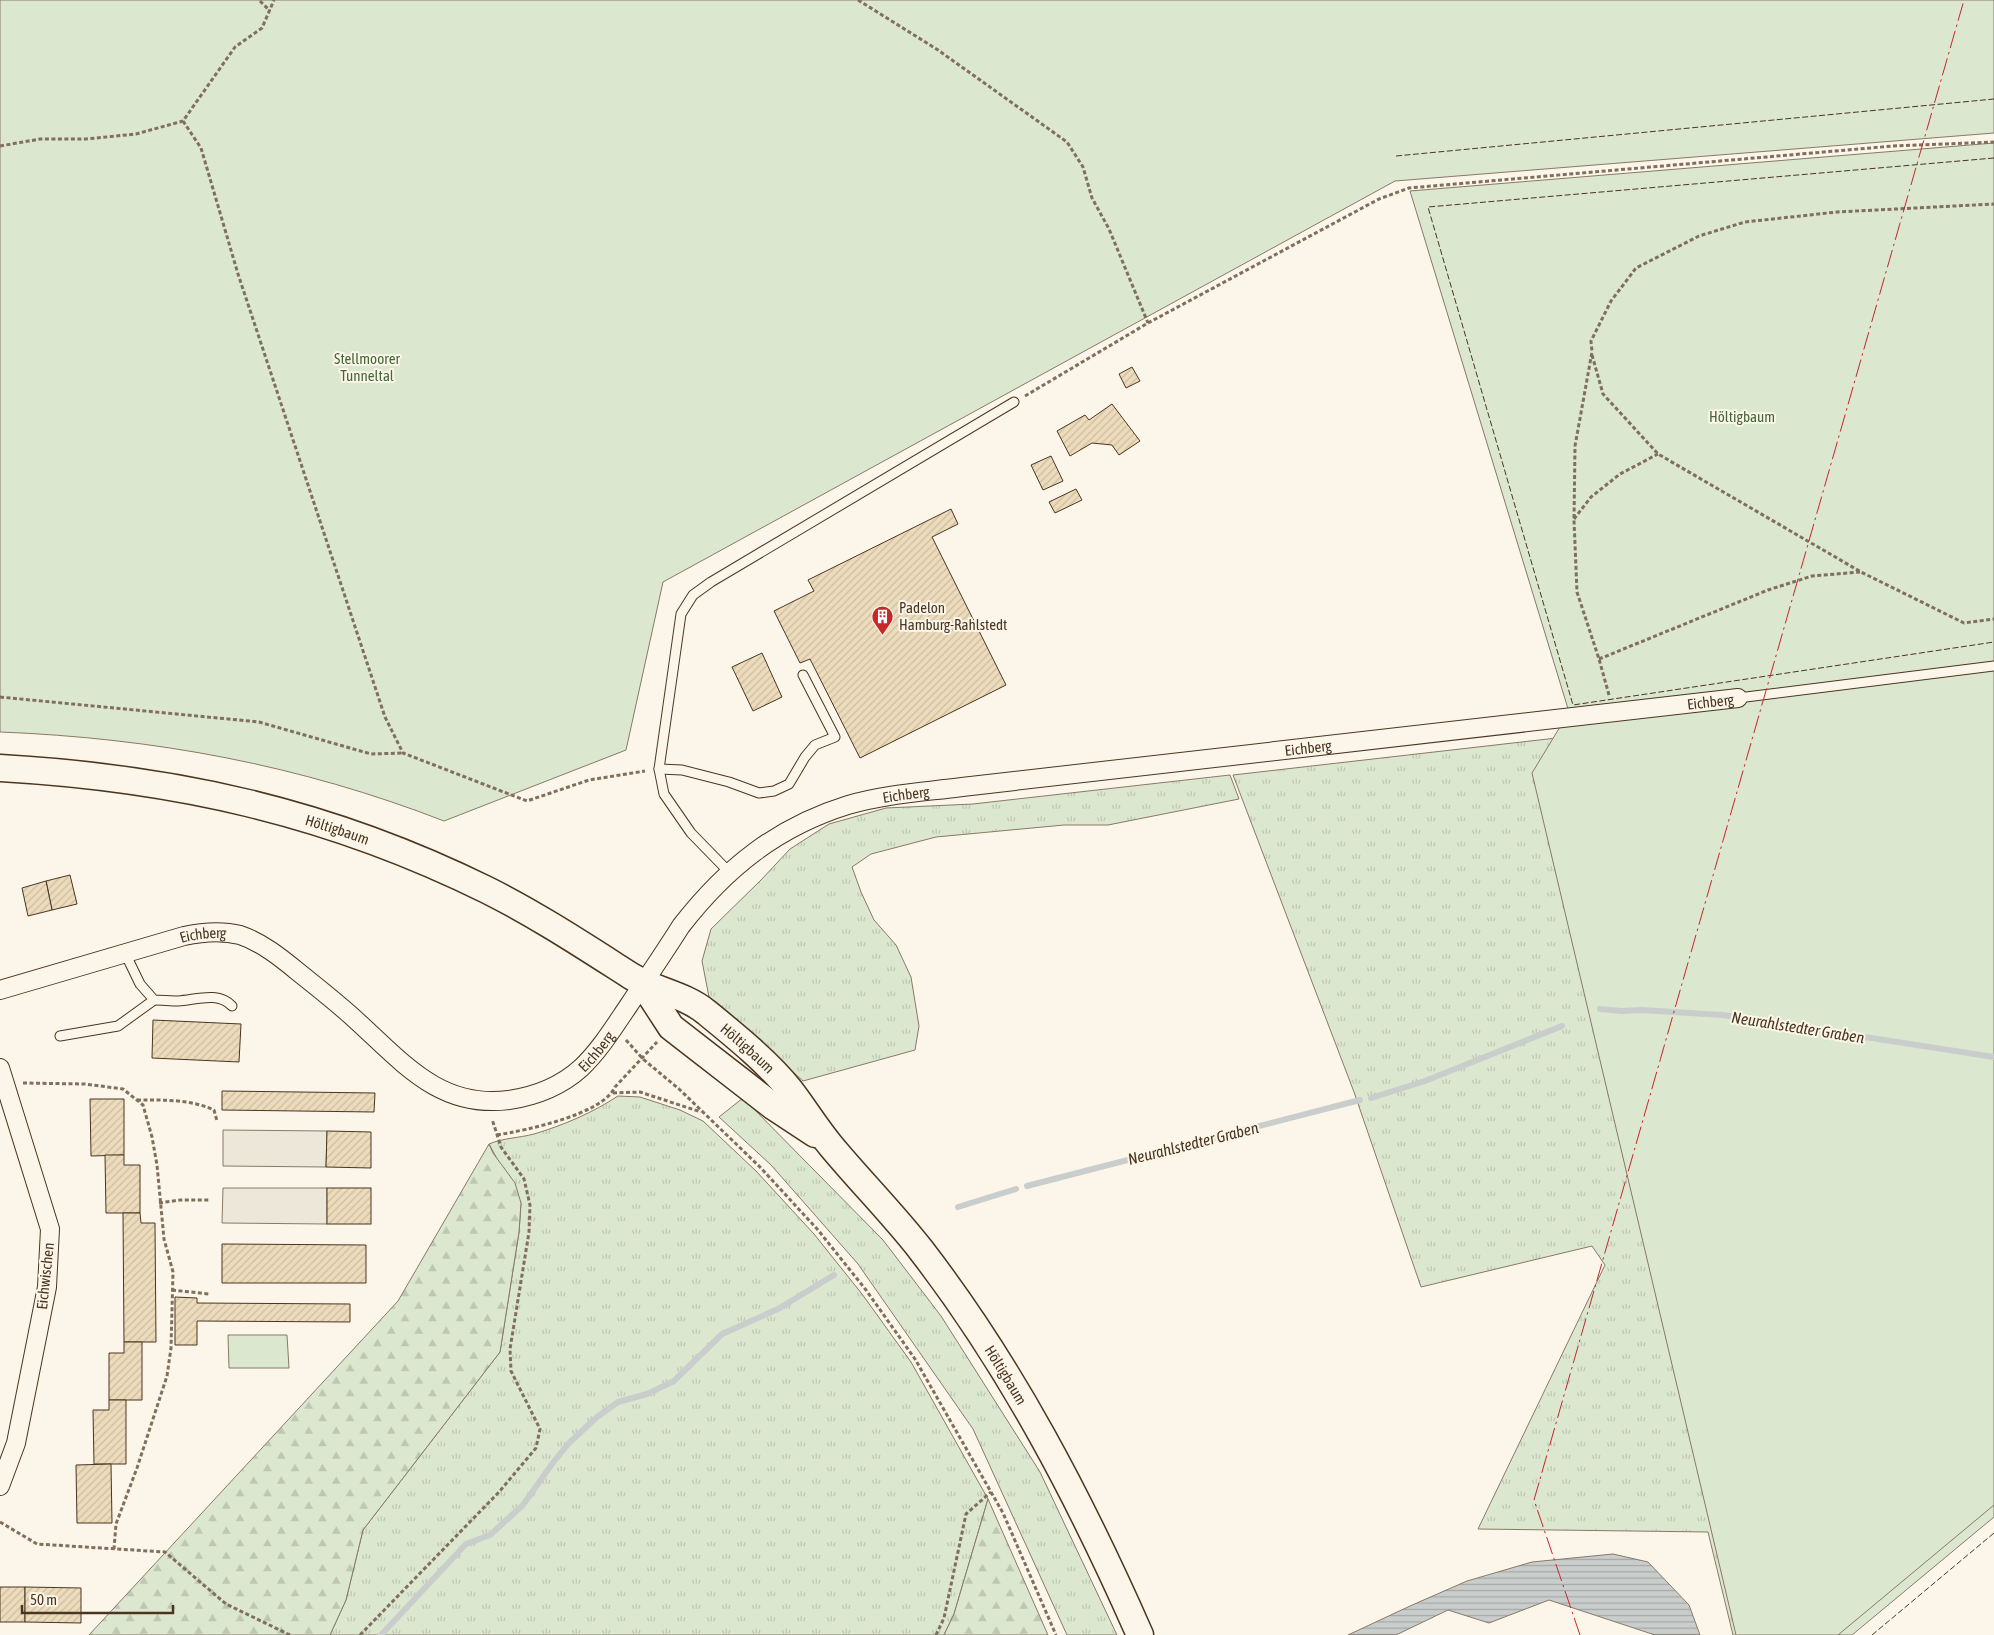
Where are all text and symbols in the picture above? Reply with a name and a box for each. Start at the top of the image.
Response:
park label: Stellmoorer Tunneltal [334,350,400,384]
park label: Höltigbaum [1709,408,1775,425]
place label: Padelon Hamburg-Rahlstedt [899,599,1007,633]
building icon: Padelon Hamburg-Rahlstedt [871,604,895,635]
street label: Eichberg [1686,690,1735,712]
street label: Eichberg [1284,736,1333,758]
street label: Eichberg [881,782,931,805]
street label: Höltigbaum [304,811,372,847]
street label: Eichberg [177,923,228,945]
water label: Neurahlstedter Graben [1730,1008,1866,1046]
street label: Höltigbaum [718,1019,778,1076]
street label: Eichberg [574,1027,618,1075]
water label: Neurahlstedter Graben [1126,1118,1260,1168]
street label: Eichwischen [33,1242,57,1310]
street label: Höltigbaum [982,1342,1031,1407]
scale bar [22,1582,174,1614]
text: 50 m [30,1591,57,1608]

